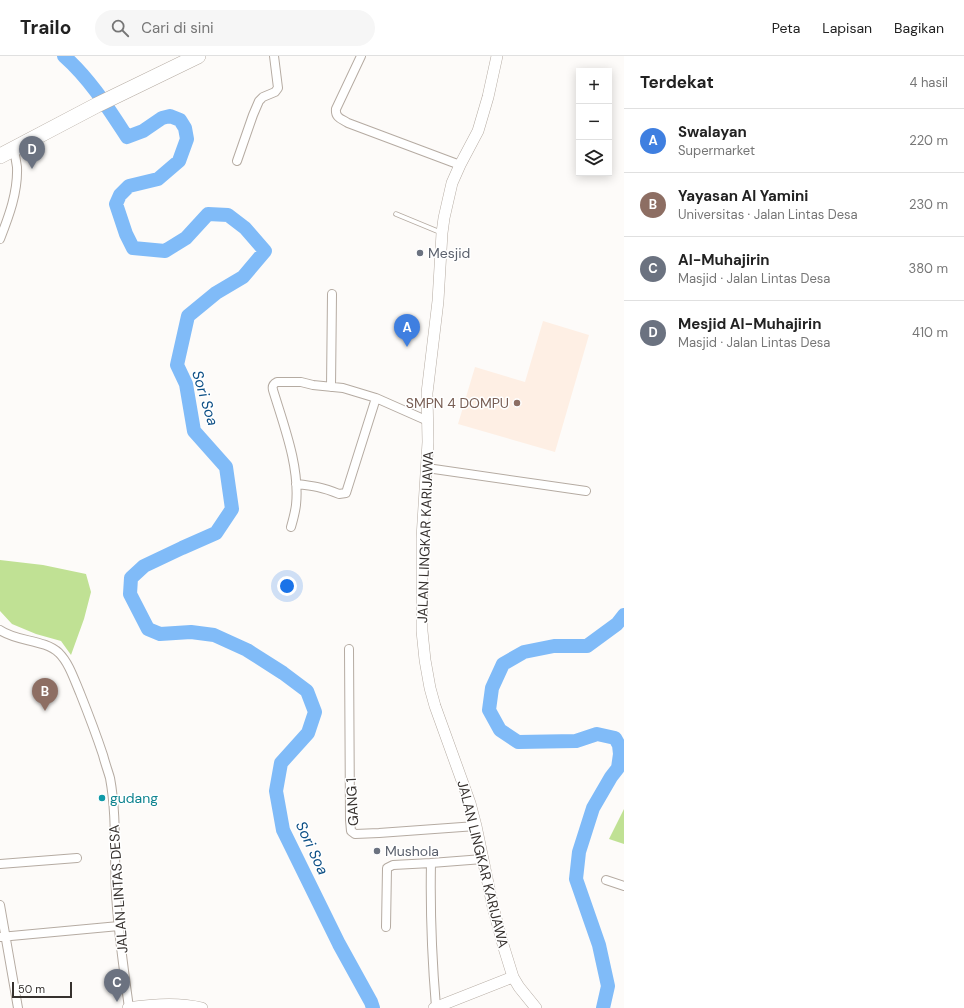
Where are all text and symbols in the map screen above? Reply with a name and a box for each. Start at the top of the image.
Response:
search box [95,10,375,46]
text: Trailo [20,15,71,40]
icon: search [109,17,131,39]
text: Cari di sini [141,18,214,38]
text: Peta [772,19,800,37]
text: Lapisan [822,19,872,37]
text: Bagikan [894,19,944,37]
map controls [576,68,612,176]
button: + [576,68,612,104]
text: Terdekat [640,71,714,93]
text: 4 hasil [910,74,948,91]
button: − [576,104,612,140]
text: Swalayan [678,122,747,142]
text: A [648,132,658,149]
text: 220 m [909,132,948,149]
pin: D [19,136,45,169]
button: layers [576,140,612,176]
text: Supermarket [678,142,755,159]
text: Yayasan Al Yamini [678,186,808,206]
text: B [649,196,657,213]
text: 230 m [909,196,948,213]
text: Universitas · Jalan Lintas Desa [678,206,858,223]
place label: Mesjid [428,244,470,262]
marker: Mesjid [415,248,425,258]
text: Al-Muhajirin [678,250,770,270]
text: C [648,260,658,277]
text: 380 m [908,260,948,277]
text: Masjid · Jalan Lintas Desa [678,270,830,287]
pin: A [394,314,420,347]
text: Mesjid Al-Muhajirin [678,314,821,334]
text: D [648,324,658,341]
text: 410 m [912,324,948,341]
text: Masjid · Jalan Lintas Desa [678,334,830,351]
water label: Sori Soa [187,368,223,428]
place label: SMPN 4 DOMPU [406,394,509,412]
marker: SMPN 4 DOMPU [512,398,522,408]
street label: JALAN LINGKAR KARIJAWA [413,451,437,623]
your location [277,576,297,596]
pin: B [32,678,58,711]
street label: GANG 1 [342,777,362,827]
street label: JALAN LINGKAR KARIJAWA [453,778,513,950]
place label: gudang [110,789,158,807]
marker: gudang [97,793,107,803]
water label: Sori Soa [291,818,333,878]
street label: JALAN LINTAS DESA [105,824,131,954]
place label: Mushola [385,842,439,860]
marker: Mushola [372,846,382,856]
pin: C [104,969,130,1002]
scale bar [12,980,72,999]
text: 50 m [18,982,45,996]

